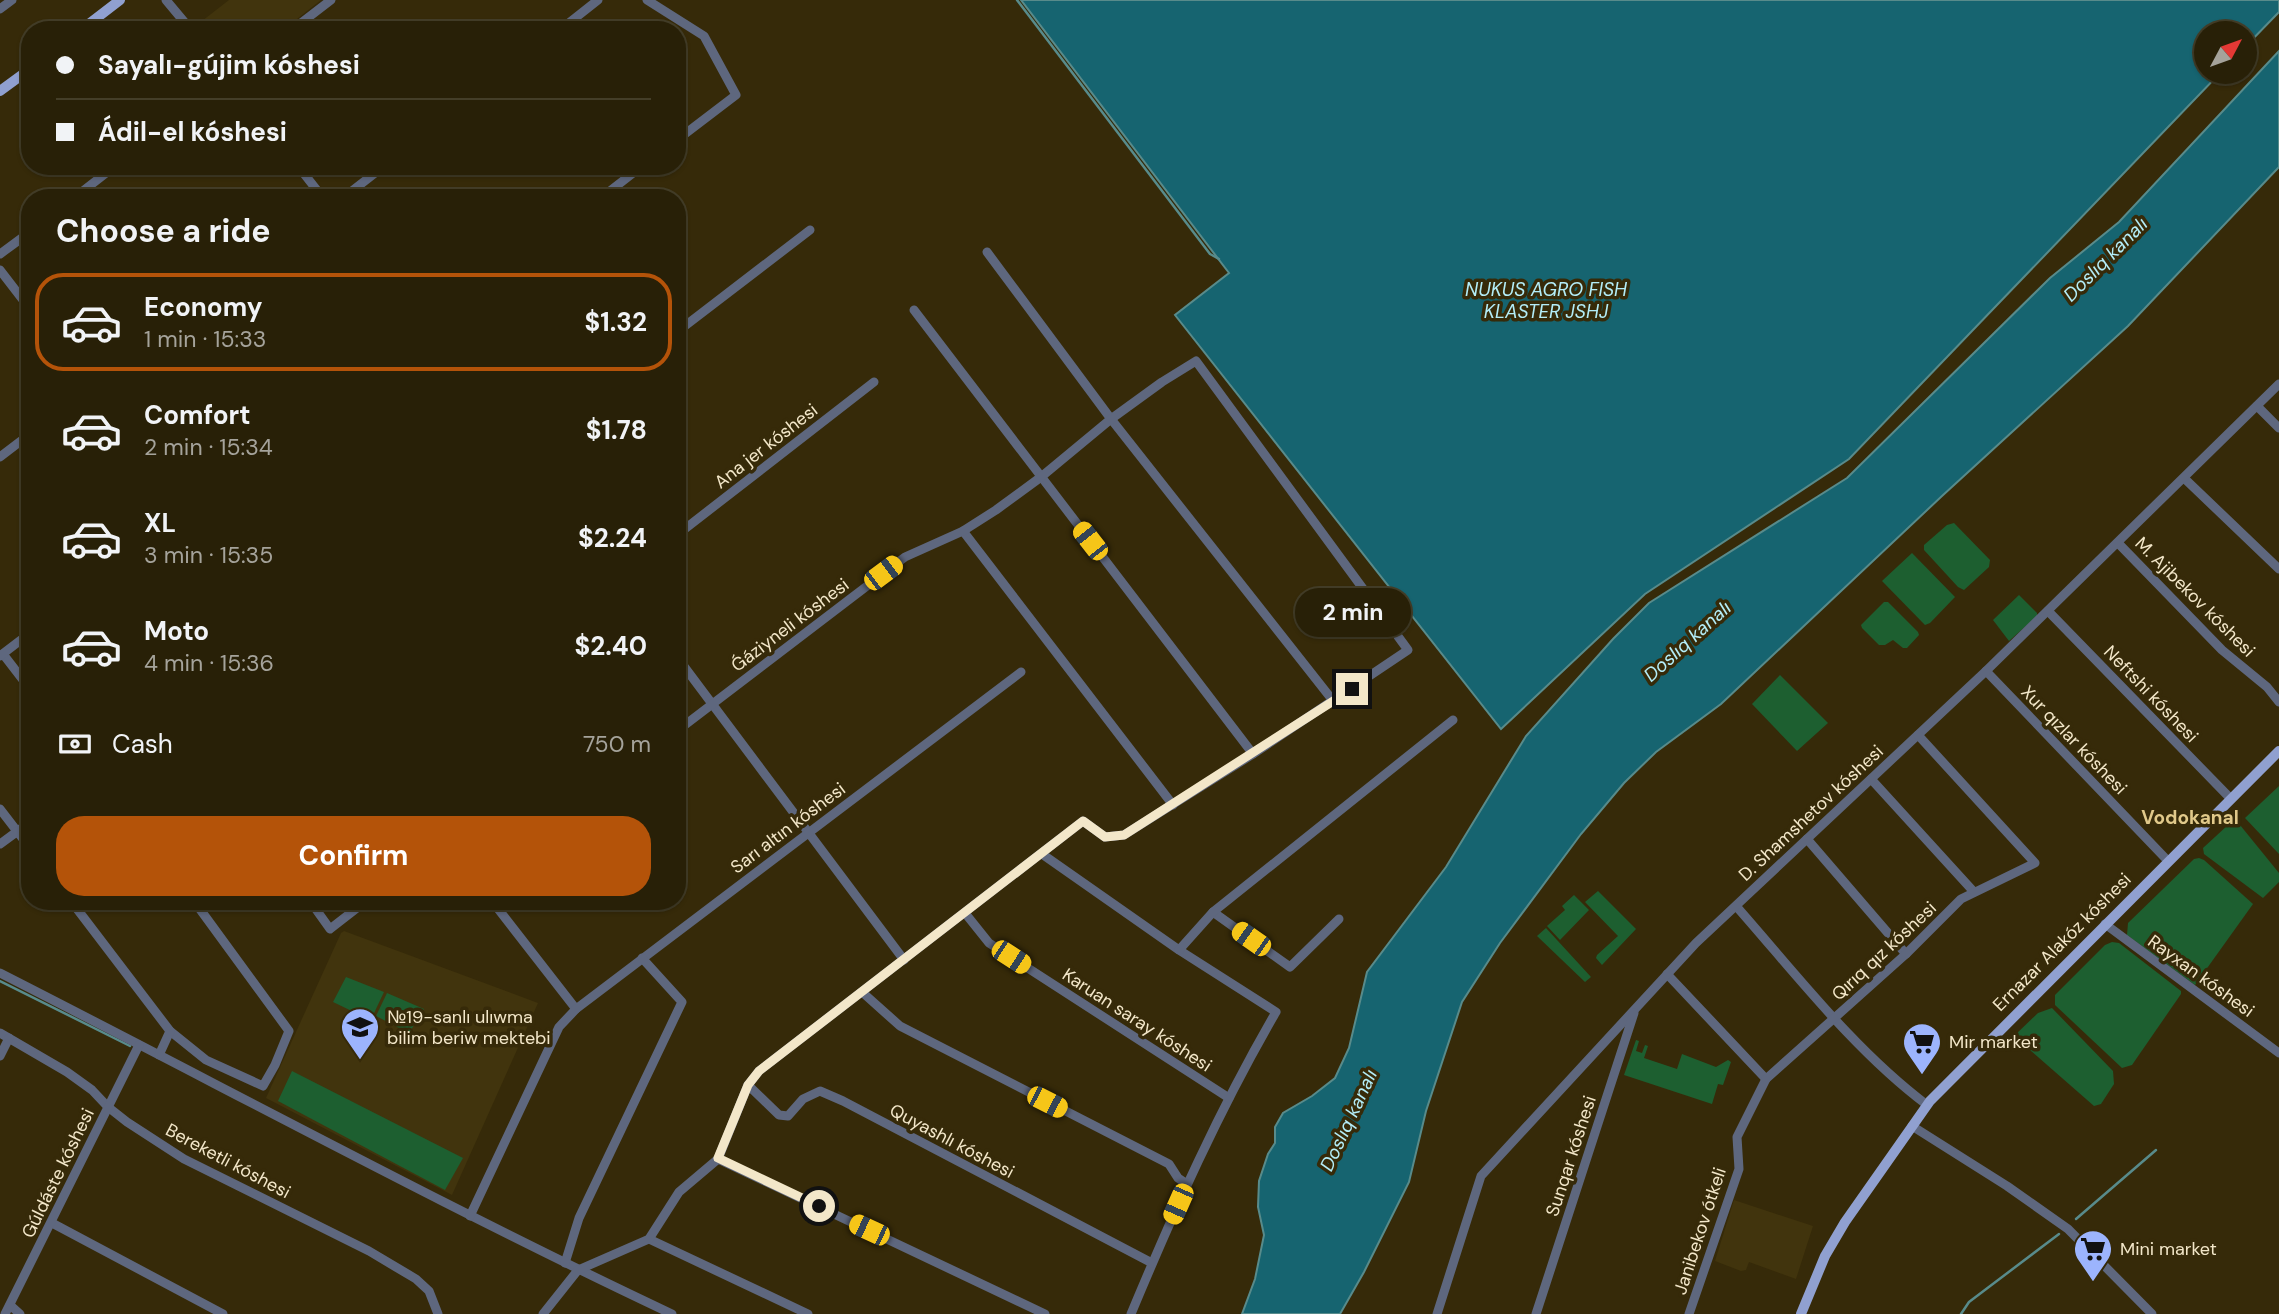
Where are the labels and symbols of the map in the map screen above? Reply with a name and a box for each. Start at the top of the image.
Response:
north arrow [2194,21,2258,84]
water label: Doslıq kanalı [2058,212,2153,307]
water label: NUKUS AGRO FISH KLASTER JSHJ [1465,277,1628,324]
street label: Ana jer kóshesi [709,398,823,494]
car [1069,518,1112,564]
street label: M. Ajibekov kóshesi [2130,532,2260,662]
car [860,552,907,594]
street label: Ǵáziyneli kóshesi [726,573,854,677]
callout: 2 min [1294,588,1410,636]
water label: Doslıq kanalı [1638,595,1736,687]
street label: Neftshi kóshesi [2098,640,2204,748]
route end [1336,673,1368,705]
street label: Xur qızlar kóshesi [2016,680,2132,800]
street label: D. Shamshetov kóshesi [1734,740,1888,886]
street label: Sarı altın kóshesi [726,777,850,879]
district label: Vodokanal [2141,805,2239,830]
street label: Ernazar Alakóz kóshesi [1988,868,2136,1016]
street label: Qırıq qız kóshesi [1826,896,1942,1006]
car [1228,918,1275,960]
street label: Rayxan kóshesi [2143,929,2259,1023]
car [988,937,1035,977]
street label: Karuan saray kóshesi [1058,963,1216,1077]
place label: №19-sanlı ulıwma bilim beriw mektebi [387,1005,551,1050]
school or university icon: №19-sanlı ulıwma bilim beriw mektebi [339,1006,381,1061]
supermarket icon: Mir market [1901,1021,1943,1076]
place label: Mir market [1949,1030,2038,1054]
water label: Doslıq kanalı [1314,1065,1383,1175]
car [1024,1083,1071,1121]
street label: Sunqar kóshesi [1540,1093,1602,1219]
street label: Quyashlı kóshesi [886,1098,1018,1184]
street label: Gúldáste kóshesi [16,1104,100,1242]
street label: Bereketli kóshesi [161,1118,295,1204]
street label: Janibekov ótkeli [1668,1164,1732,1298]
car [1160,1181,1197,1227]
route start [803,1190,835,1222]
car [846,1212,893,1248]
supermarket icon: Mini market [2072,1228,2114,1283]
place label: Mini market [2120,1237,2217,1261]

